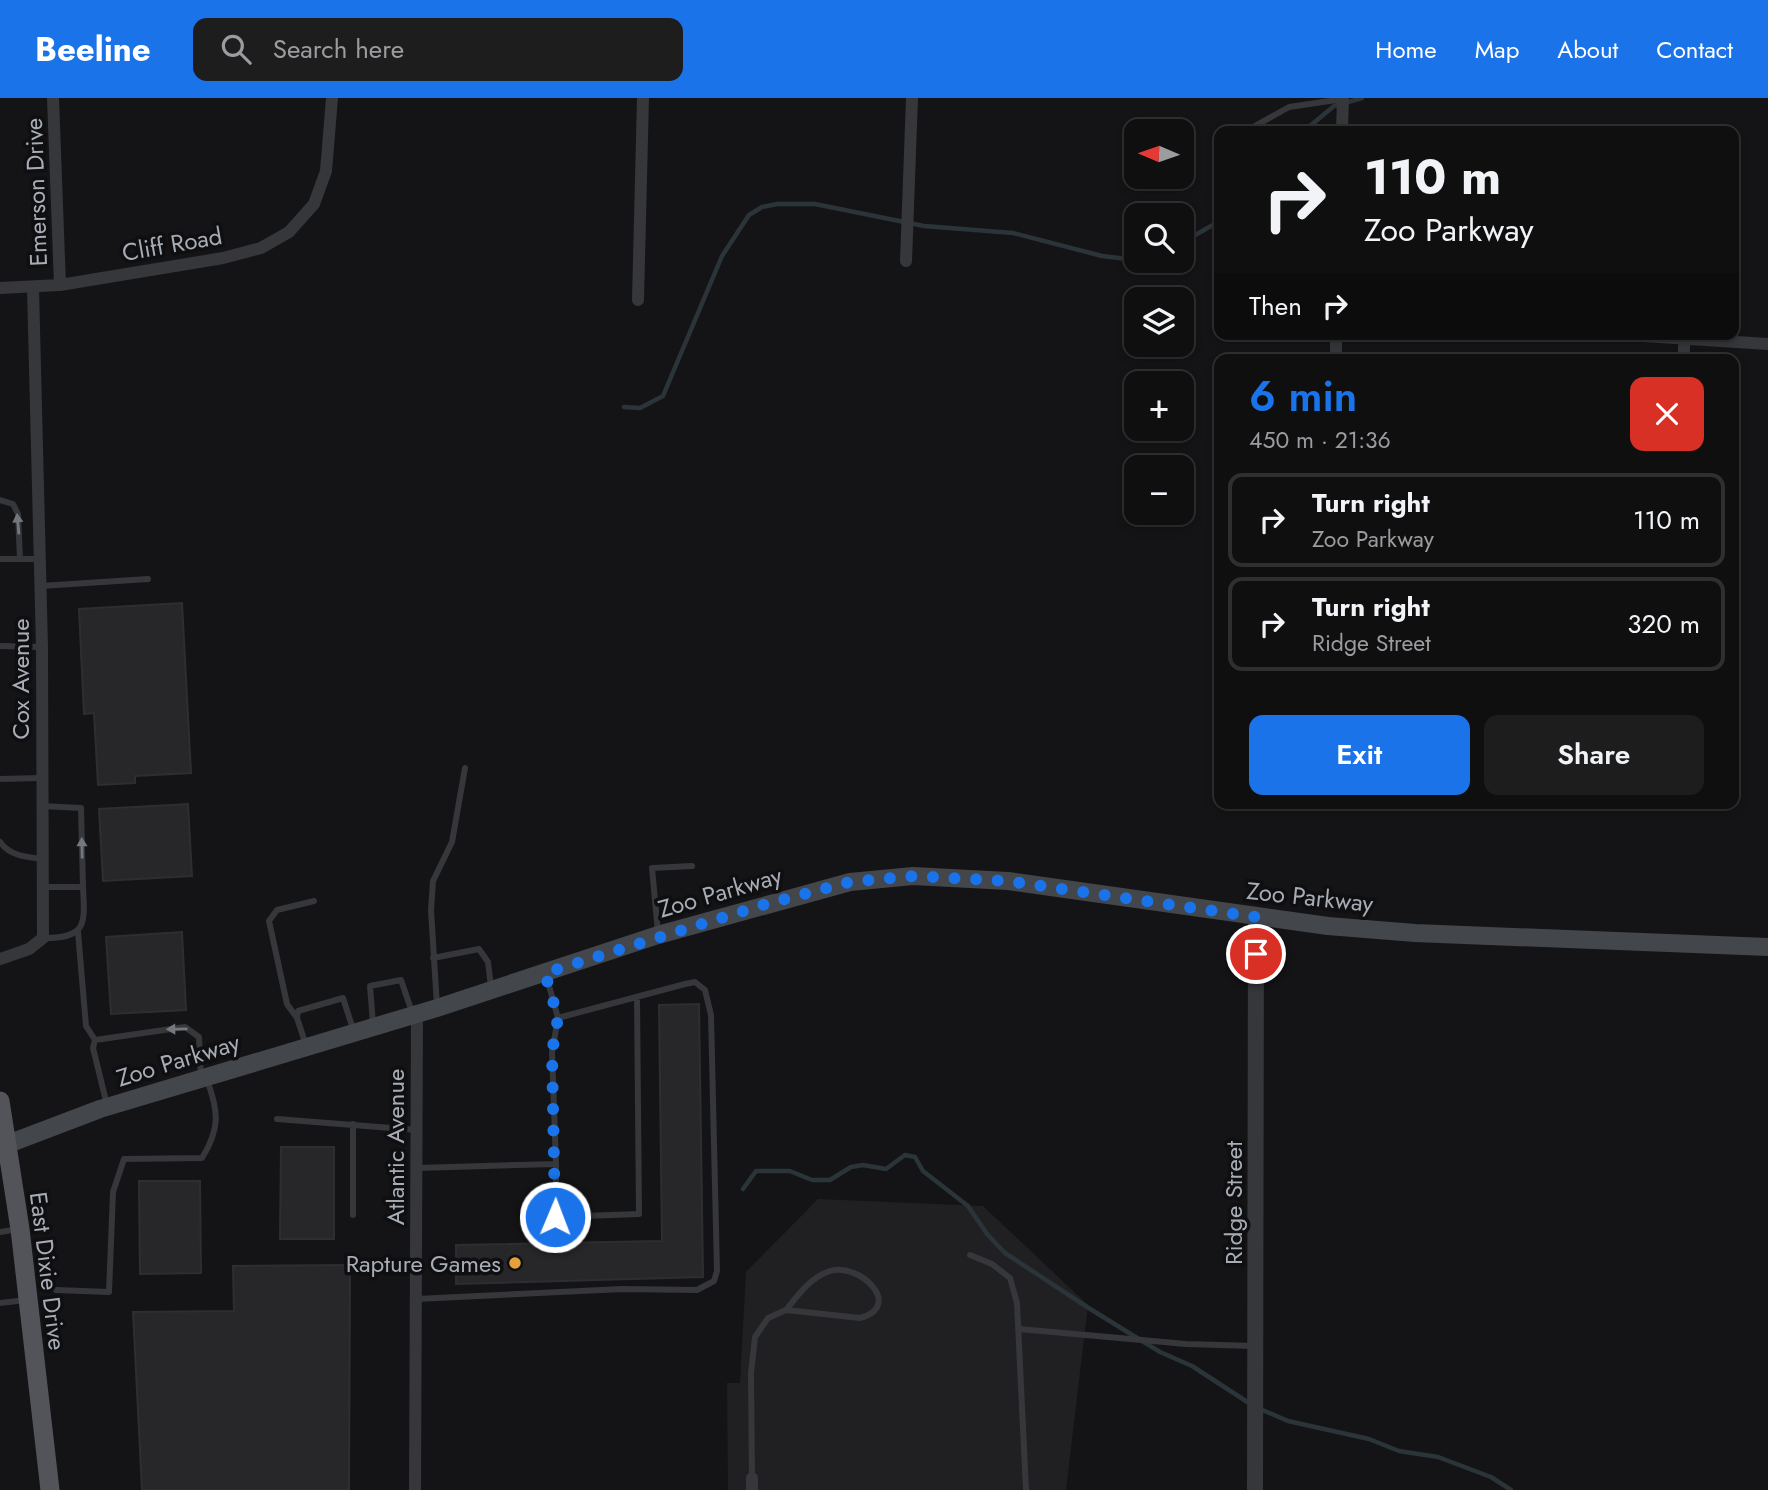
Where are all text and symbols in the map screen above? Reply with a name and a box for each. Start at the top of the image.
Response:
search box [193,18,683,81]
text: Beeline [35,26,151,73]
icon: search [217,30,255,68]
text: Search here [273,30,404,68]
text: Home [1375,32,1437,67]
text: Map [1475,32,1519,67]
text: About [1557,32,1618,67]
text: Contact [1656,32,1733,67]
street label: Emerson Drive [16,117,56,267]
north arrow [1124,119,1194,189]
map controls [1124,119,1194,525]
text: 110 m [1364,142,1501,212]
icon: right [1249,154,1340,245]
button: search [1124,203,1194,273]
text: Zoo Parkway [1364,207,1534,253]
street label: Cliff Road [119,218,225,270]
button: layers [1124,287,1194,357]
text: Then [1249,287,1302,325]
icon: right [1316,287,1354,325]
text: 6 min [1249,366,1357,427]
button: + [1124,371,1194,441]
button: close [1630,377,1704,451]
text: 450 m · 21:36 [1249,423,1391,457]
button: − [1124,455,1194,525]
text: Turn right [1312,484,1430,522]
icon: right [1253,501,1291,539]
text: 110 m [1633,501,1700,539]
one-way arrow [12,513,23,535]
text: Zoo Parkway [1312,522,1434,556]
text: Turn right [1312,588,1430,626]
icon: right [1253,605,1291,643]
text: 320 m [1627,605,1700,643]
street label: Cox Avenue [3,618,38,740]
text: Ridge Street [1312,626,1431,660]
button: Exit [1249,715,1470,795]
button: Share [1484,715,1704,795]
one-way arrow [76,836,88,858]
street label: Zoo Parkway [654,858,786,926]
street label: Zoo Parkway [1245,873,1376,921]
pin [1226,924,1286,984]
icon: arrive [1237,935,1275,973]
one-way arrow [166,1023,188,1035]
street label: Zoo Parkway [112,1025,244,1095]
street label: Atlantic Avenue [378,1069,413,1225]
street label: Ridge Street [1216,1141,1251,1265]
position arrow [518,1180,592,1254]
street label: East Dixie Drive [21,1190,75,1352]
place label: Rapture Games [346,1246,501,1281]
marker: Rapture Games [507,1255,523,1271]

